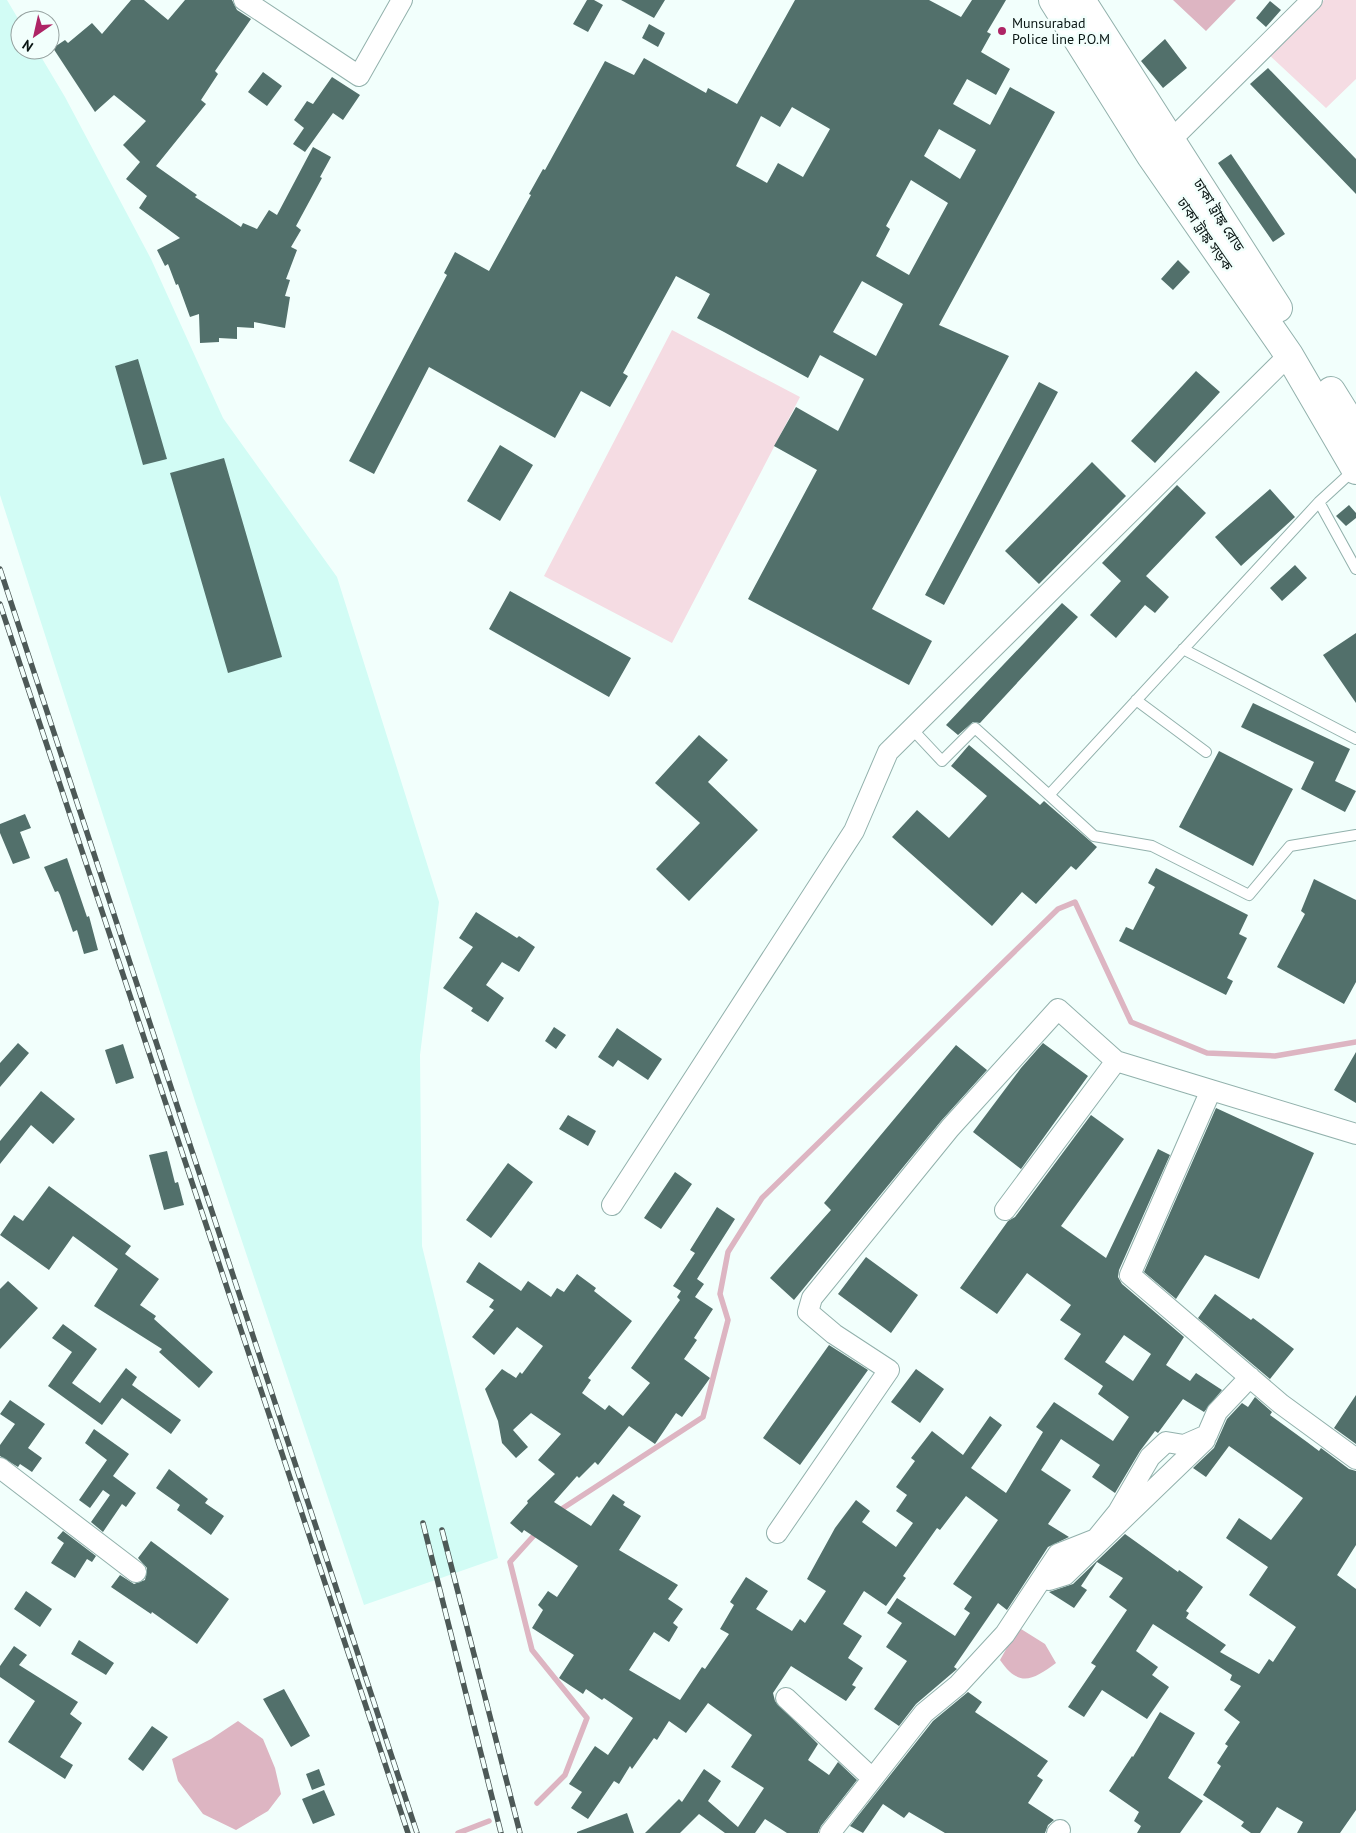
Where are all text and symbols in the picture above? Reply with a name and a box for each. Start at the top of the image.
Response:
north arrow [10,10,60,60]
place label: Munsurabad Police line P.O.M [1012,14,1110,48]
marker: Munsurabad Police line P.O.M [996,25,1008,37]
text: N [19,36,37,56]
street label: ঢাকা ট্রাঙ্ক রোড [1189,175,1249,255]
street label: ঢাকা ট্রাঙ্ক সড়ক [1173,193,1237,275]

